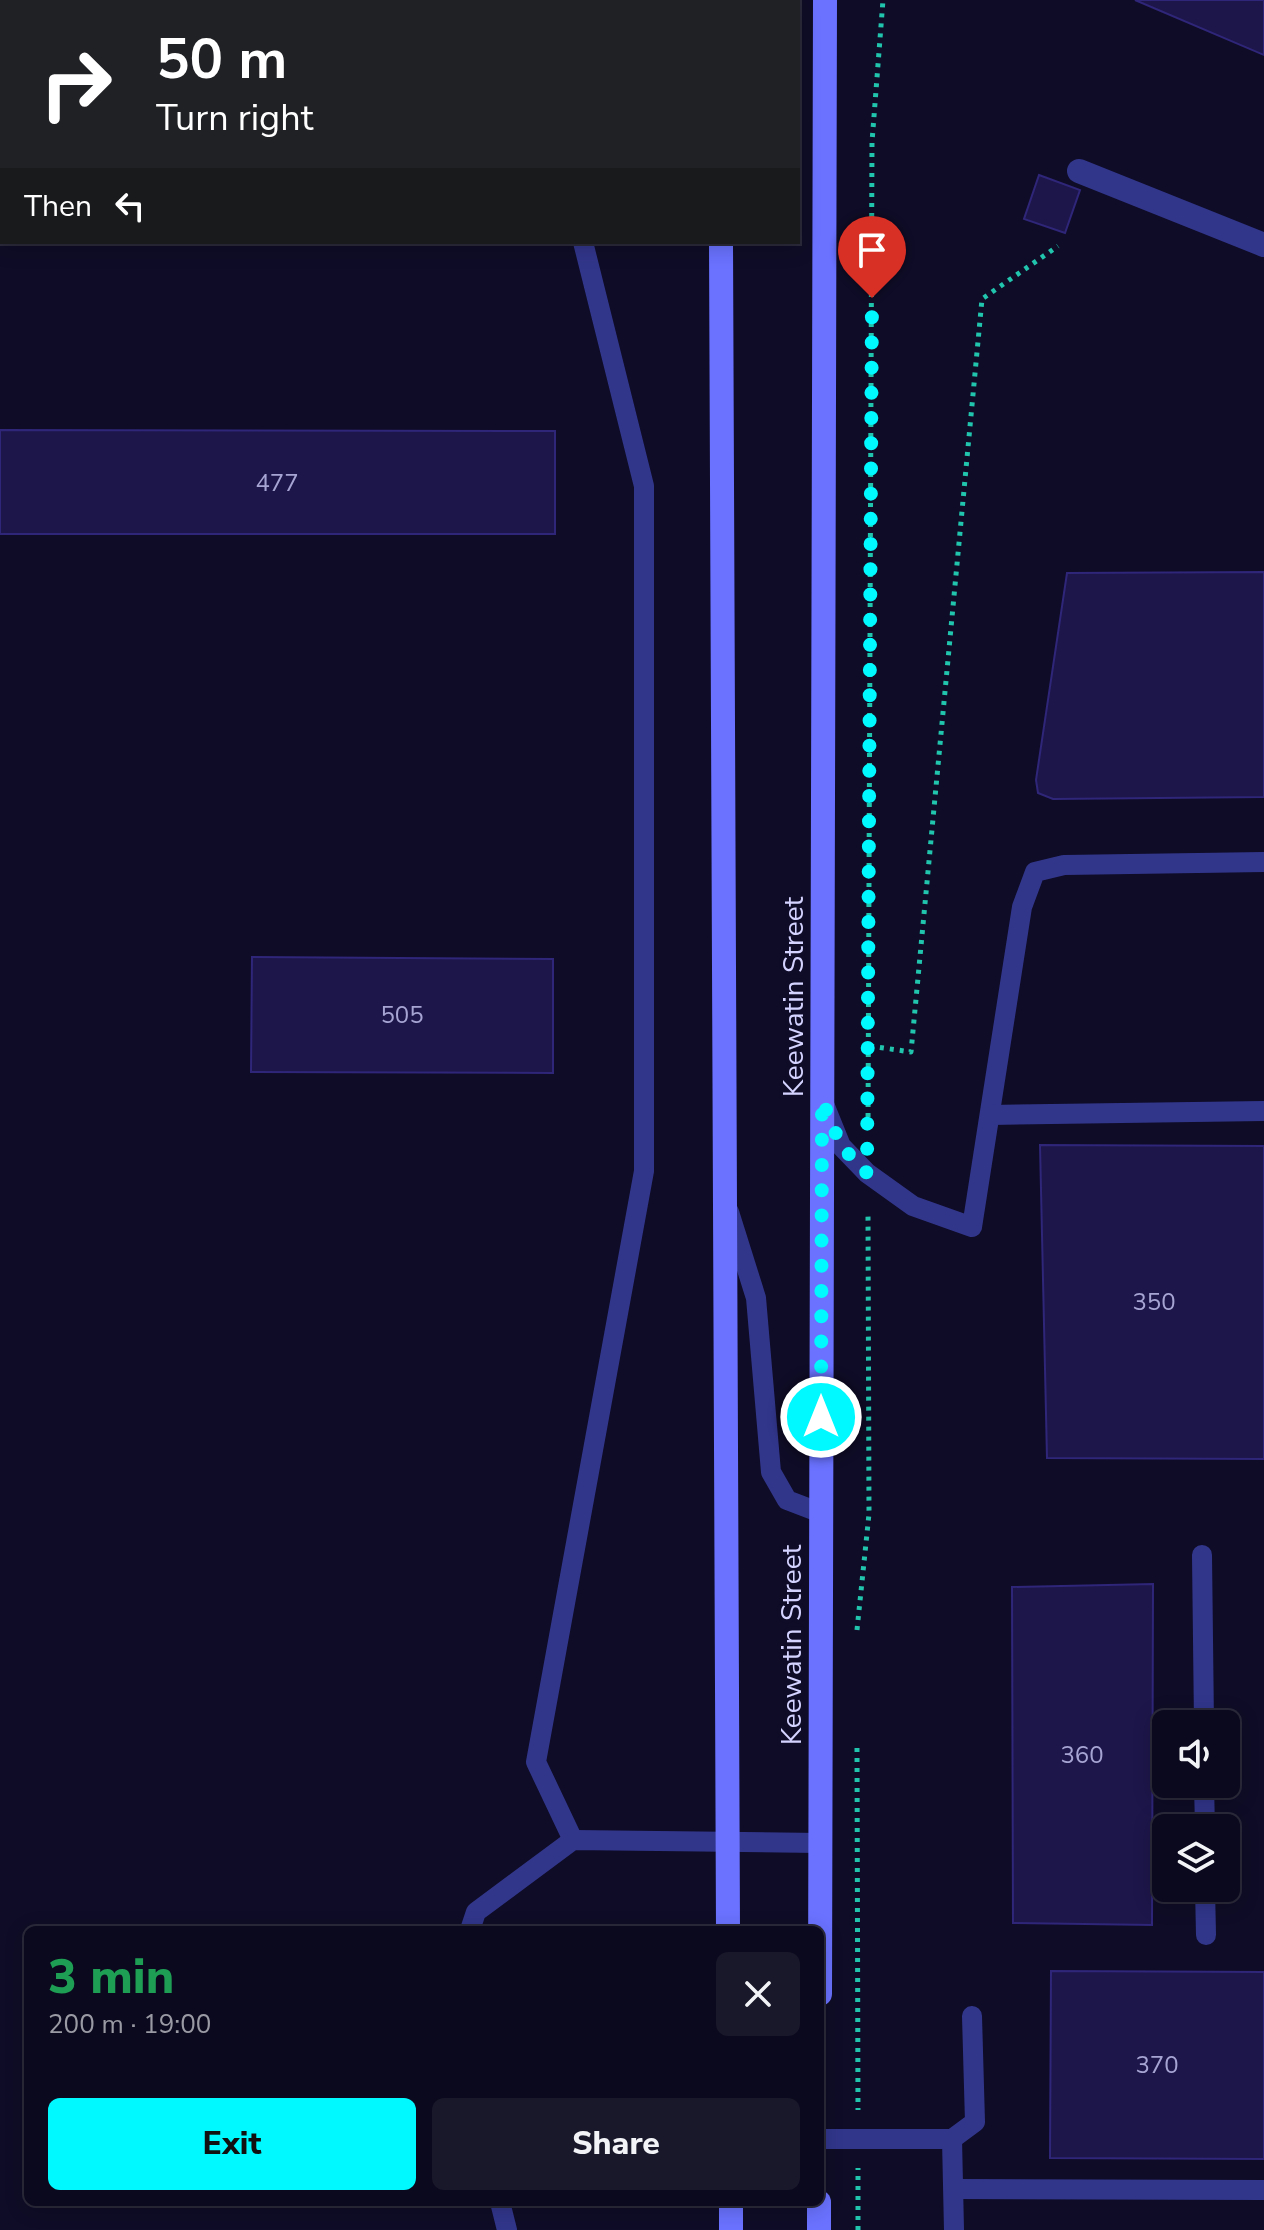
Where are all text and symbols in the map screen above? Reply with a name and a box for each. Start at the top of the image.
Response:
text: 50 m [156,21,287,98]
icon: right [24,32,128,136]
text: Turn right [156,94,313,143]
icon: left [108,184,152,228]
text: Then [24,186,92,227]
pin [838,216,906,298]
icon: arrive [850,228,894,272]
house number: 477 [255,467,299,499]
street label: Keewatin Street [775,896,813,1097]
house number: 505 [380,999,424,1031]
house number: 350 [1132,1286,1176,1318]
position arrow [779,1375,863,1459]
street label: Keewatin Street [773,1544,811,1745]
map controls [1152,1710,1240,1902]
button: sound [1152,1710,1240,1798]
house number: 360 [1060,1739,1104,1771]
button: layers [1152,1814,1240,1902]
text: 3 min [48,1944,174,2010]
button: close [716,1952,800,2036]
text: 200 m · 19:00 [48,2007,211,2042]
house number: 370 [1135,2049,1179,2081]
button: Exit [48,2098,416,2190]
button: Share [432,2098,800,2190]

